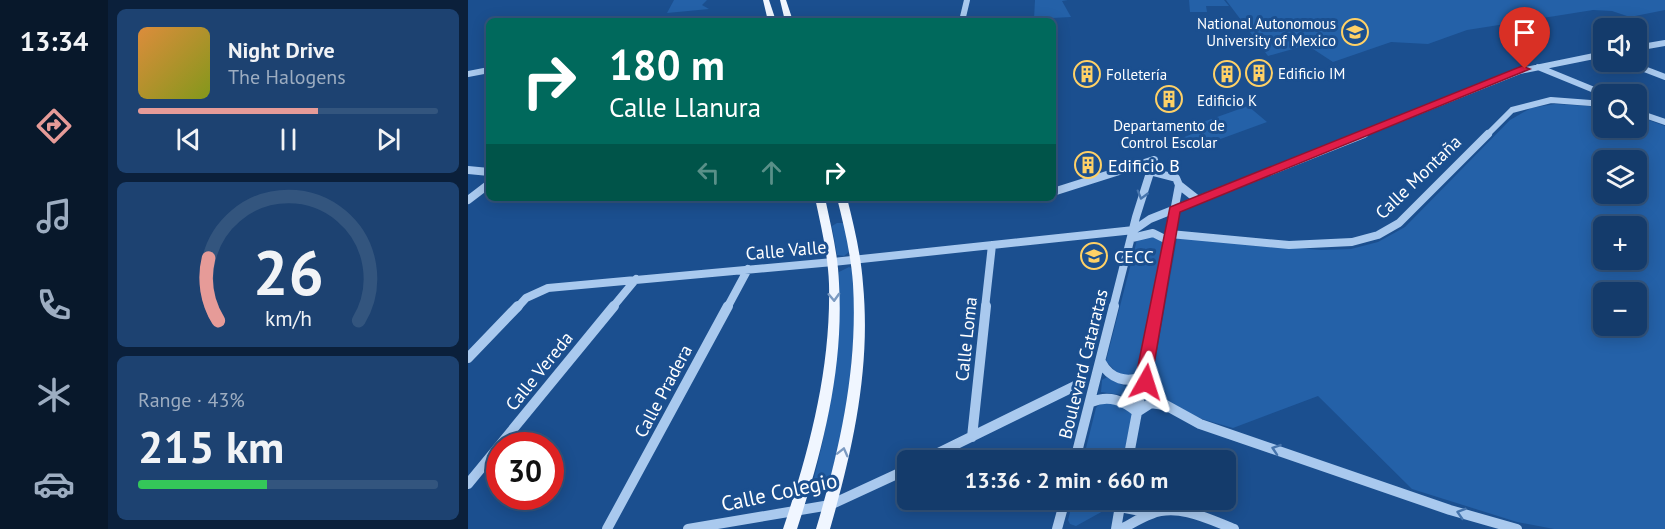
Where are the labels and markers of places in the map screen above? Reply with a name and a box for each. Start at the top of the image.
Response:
pin [1499,7,1550,69]
place label: National Autonomous University of Mexico [1197,14,1336,50]
school or university icon: National Autonomous University of Mexico [1340,17,1370,47]
building icon: Edificio IM [1244,58,1274,88]
building icon: Folletería [1072,59,1102,89]
building icon: Edificio K [1212,59,1242,89]
place label: Edificio IM [1278,64,1345,83]
place label: Folletería [1106,65,1167,84]
building icon: Departamento de Control Escolar [1154,84,1184,114]
place label: Edificio K [1197,91,1257,110]
place label: Departamento de Control Escolar [1113,116,1225,152]
building icon: Edificio B [1073,150,1103,180]
place label: Edificio B [1108,154,1180,177]
school or university icon: CECC [1079,241,1109,271]
place label: CECC [1114,245,1154,268]

